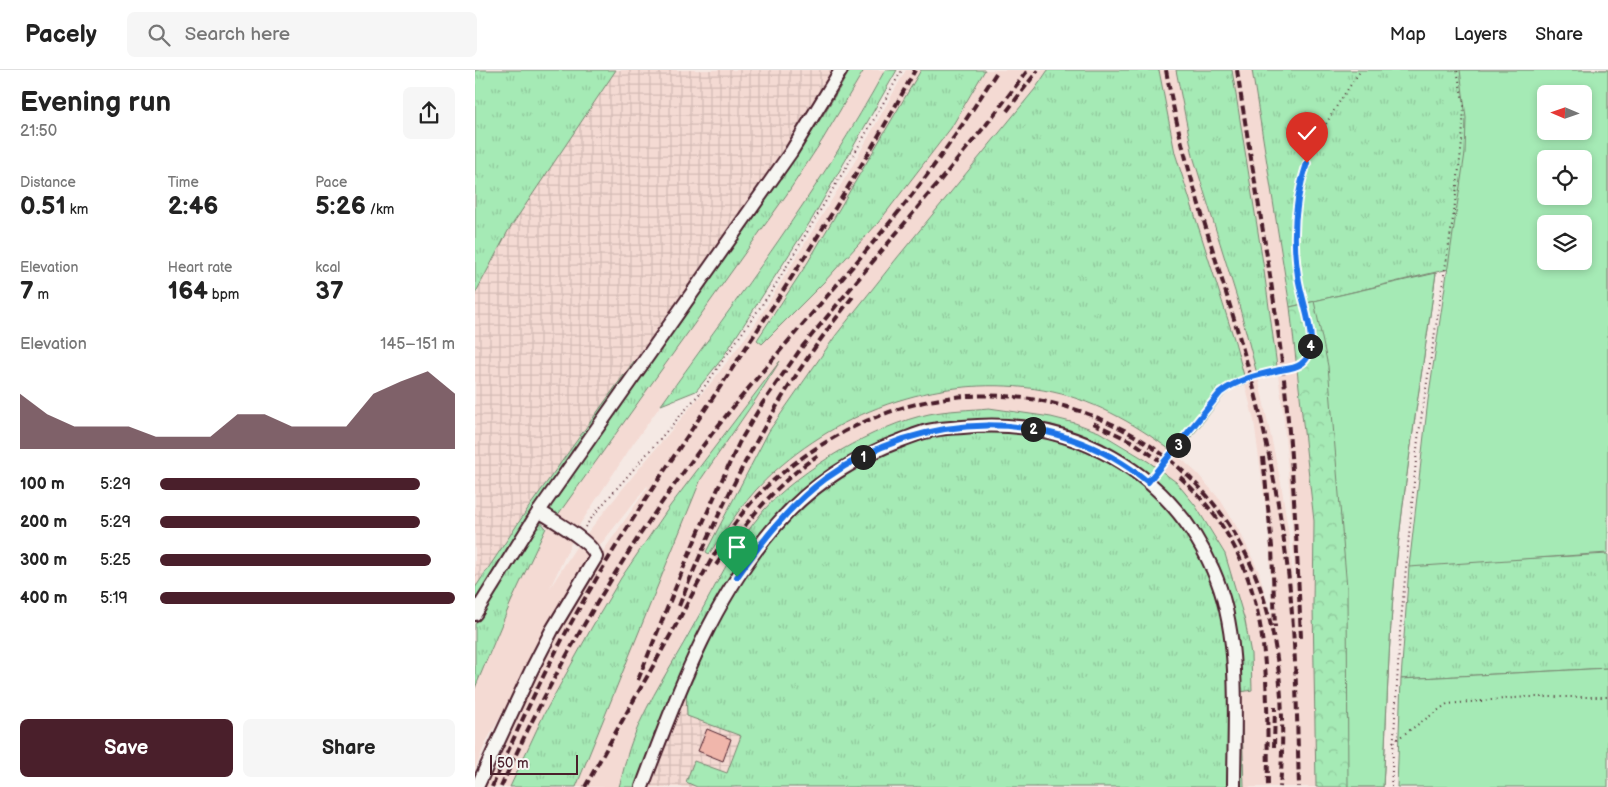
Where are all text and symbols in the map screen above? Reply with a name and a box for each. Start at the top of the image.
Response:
search box [127,12,477,57]
text: Pacely [25,20,97,49]
icon: search [145,21,173,49]
text: Search here [185,23,290,46]
text: Map [1390,24,1426,45]
text: Layers [1454,24,1507,45]
text: Share [1535,24,1583,45]
north arrow [1537,85,1593,140]
map controls [1537,85,1592,270]
text: Evening run [20,86,171,119]
button: share [403,87,455,139]
pin [1286,112,1328,163]
icon: check [1293,119,1321,147]
text: 21:50 [20,122,57,141]
button: locate [1537,150,1592,205]
text: Distance [20,174,76,191]
text: Time [168,174,199,191]
text: Pace [315,174,347,191]
text: 0.51 [20,191,66,222]
text: 2:46 [168,191,219,222]
text: 5:26 [315,191,366,222]
text: km [66,201,88,218]
text: /km [366,201,394,218]
button: layers [1537,215,1592,270]
text: Elevation [20,259,78,276]
text: Heart rate [168,259,232,276]
text: kcal [315,259,340,276]
text: 7 [20,276,34,307]
text: 164 [168,276,208,307]
text: 37 [315,276,344,307]
text: m [34,286,49,303]
text: bpm [208,286,239,303]
pin: 4 [1297,334,1323,358]
text: Elevation [20,335,87,354]
text: 145–151 m [380,335,455,354]
text: 4 [1306,338,1315,355]
pin: 2 [1021,416,1045,442]
text: 2 [1029,421,1038,438]
pin: 3 [1165,432,1191,458]
text: 3 [1174,437,1183,454]
pin: 1 [851,444,875,470]
text: 1 [861,449,866,466]
text: 100 m [20,475,65,494]
text: 5:29 [100,475,131,494]
text: 200 m [20,513,67,532]
text: 5:29 [100,513,131,532]
pin [716,526,758,577]
icon: arrive [723,533,751,561]
text: 300 m [20,551,67,570]
text: 5:25 [100,551,131,570]
text: 400 m [20,589,67,608]
text: 5:19 [100,589,128,608]
button: Save [20,719,233,777]
button: Share [243,719,455,777]
scale bar [490,752,577,775]
text: 50 m [497,755,529,772]

